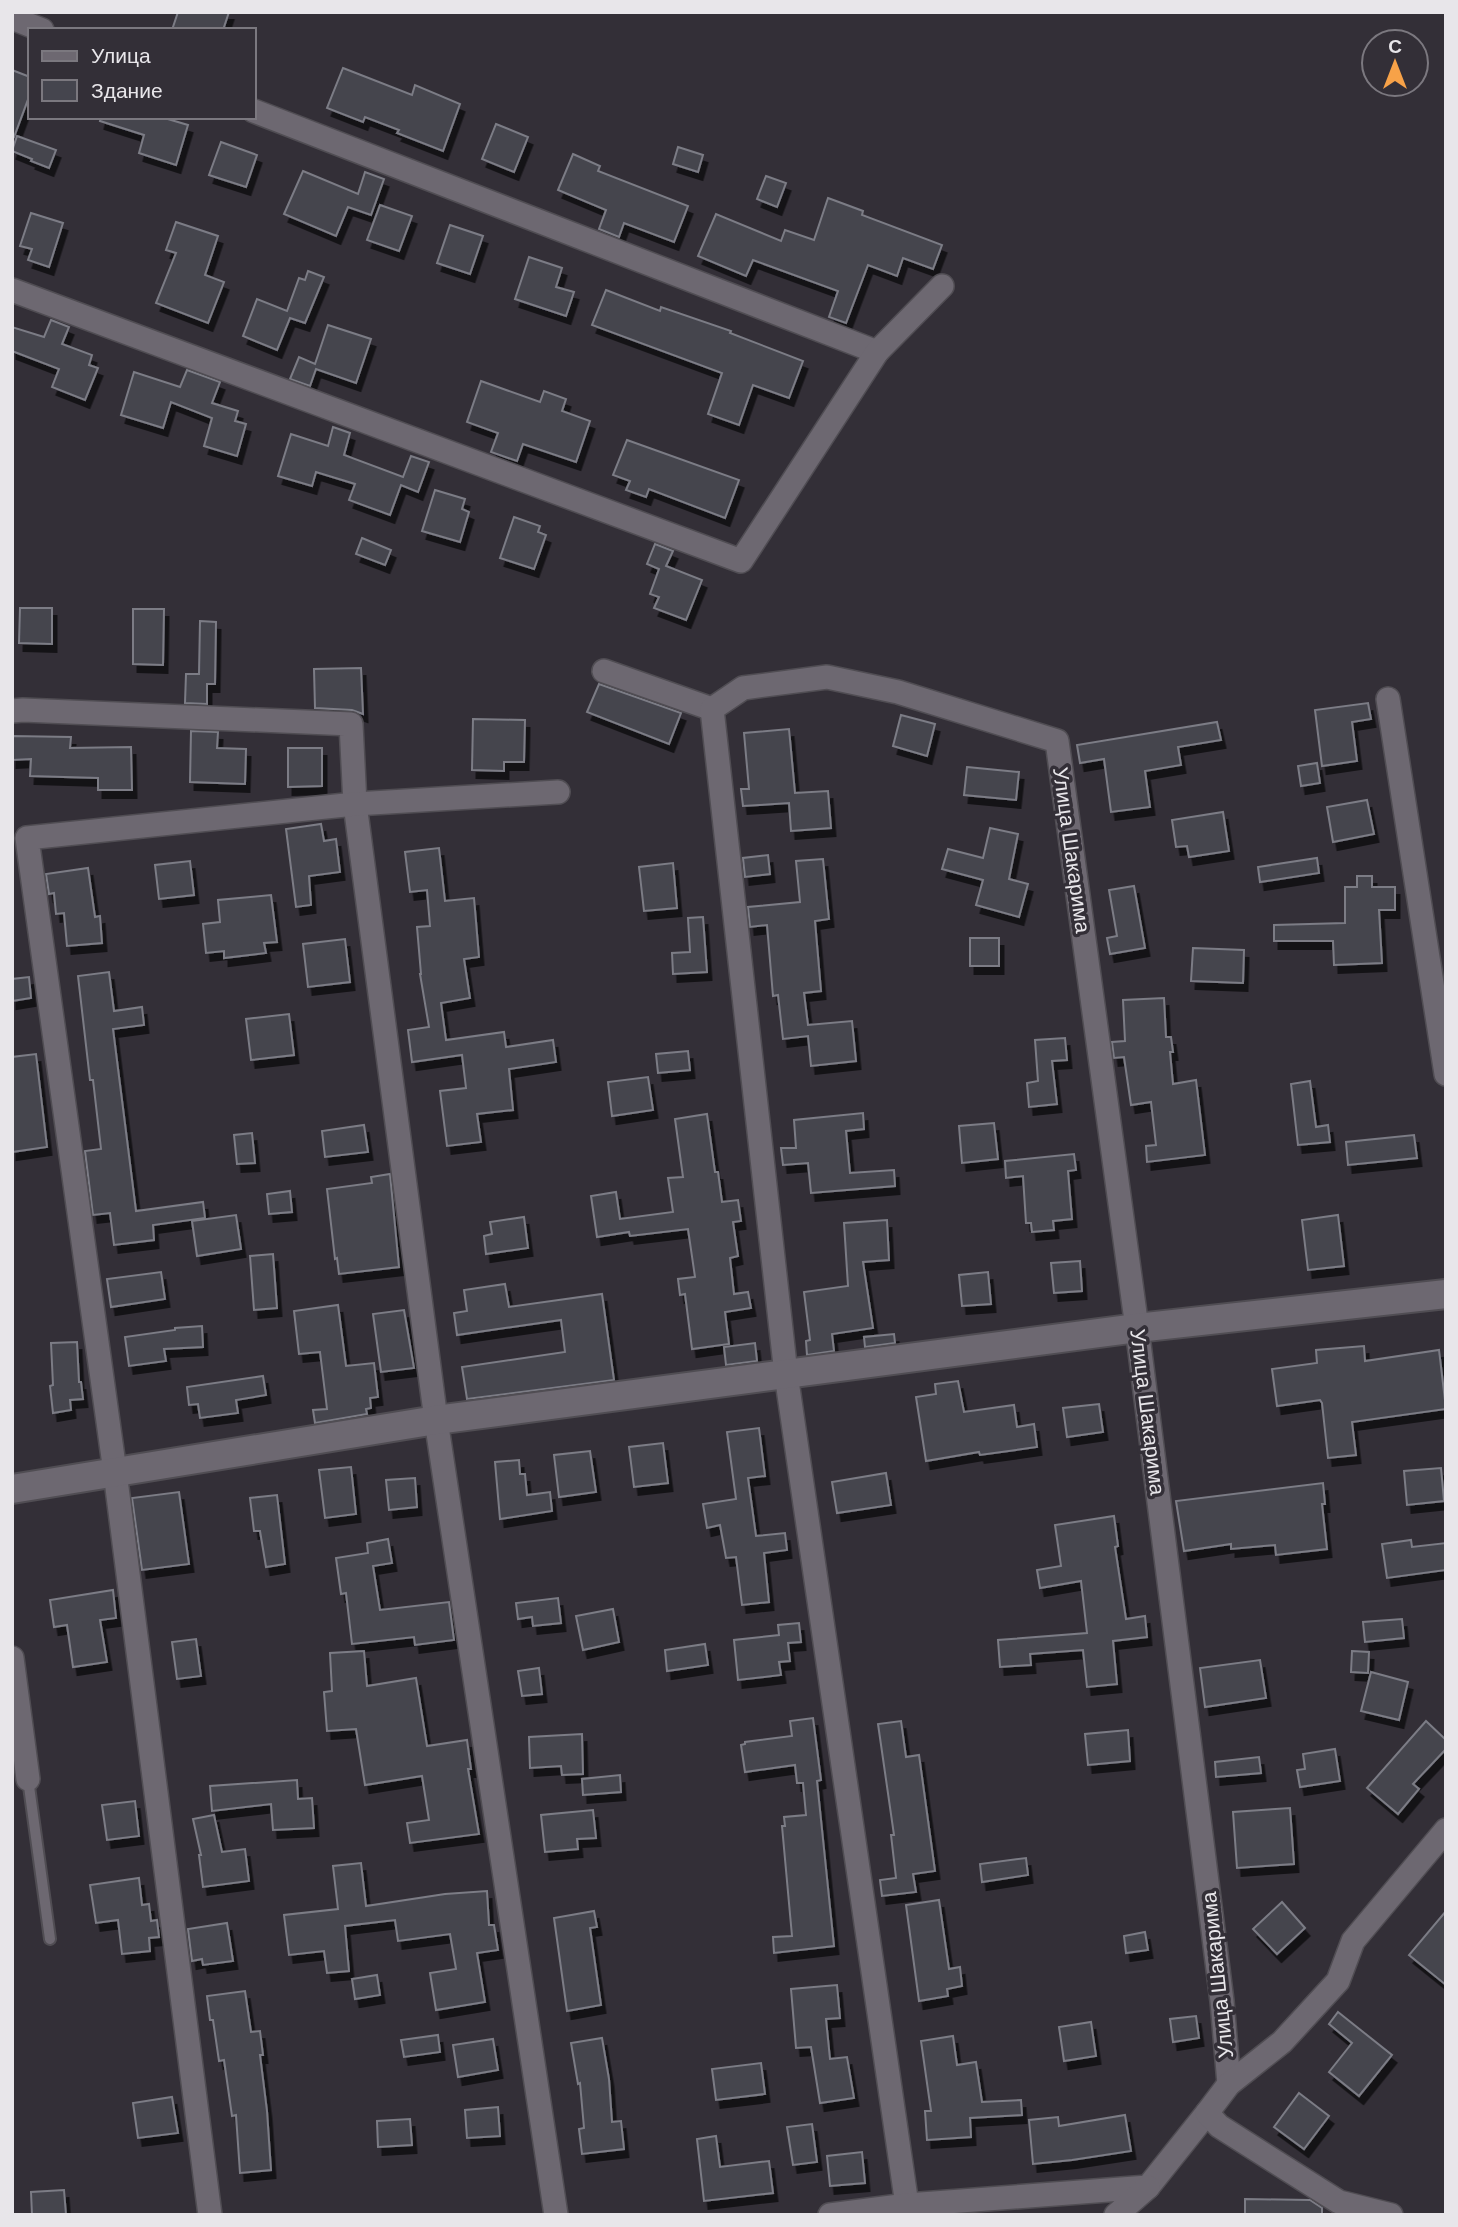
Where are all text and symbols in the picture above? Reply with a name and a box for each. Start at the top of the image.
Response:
legend [28,28,256,119]
north arrow [1360,28,1430,98]
text: С [1388,36,1402,57]
text: Улица [91,44,151,67]
text: Здание [91,79,163,102]
street label: Улица Шакарима [1049,766,1095,935]
street label: Улица Шакарима [1126,1328,1170,1497]
street label: Улица Шакарима [1197,1890,1237,2059]

